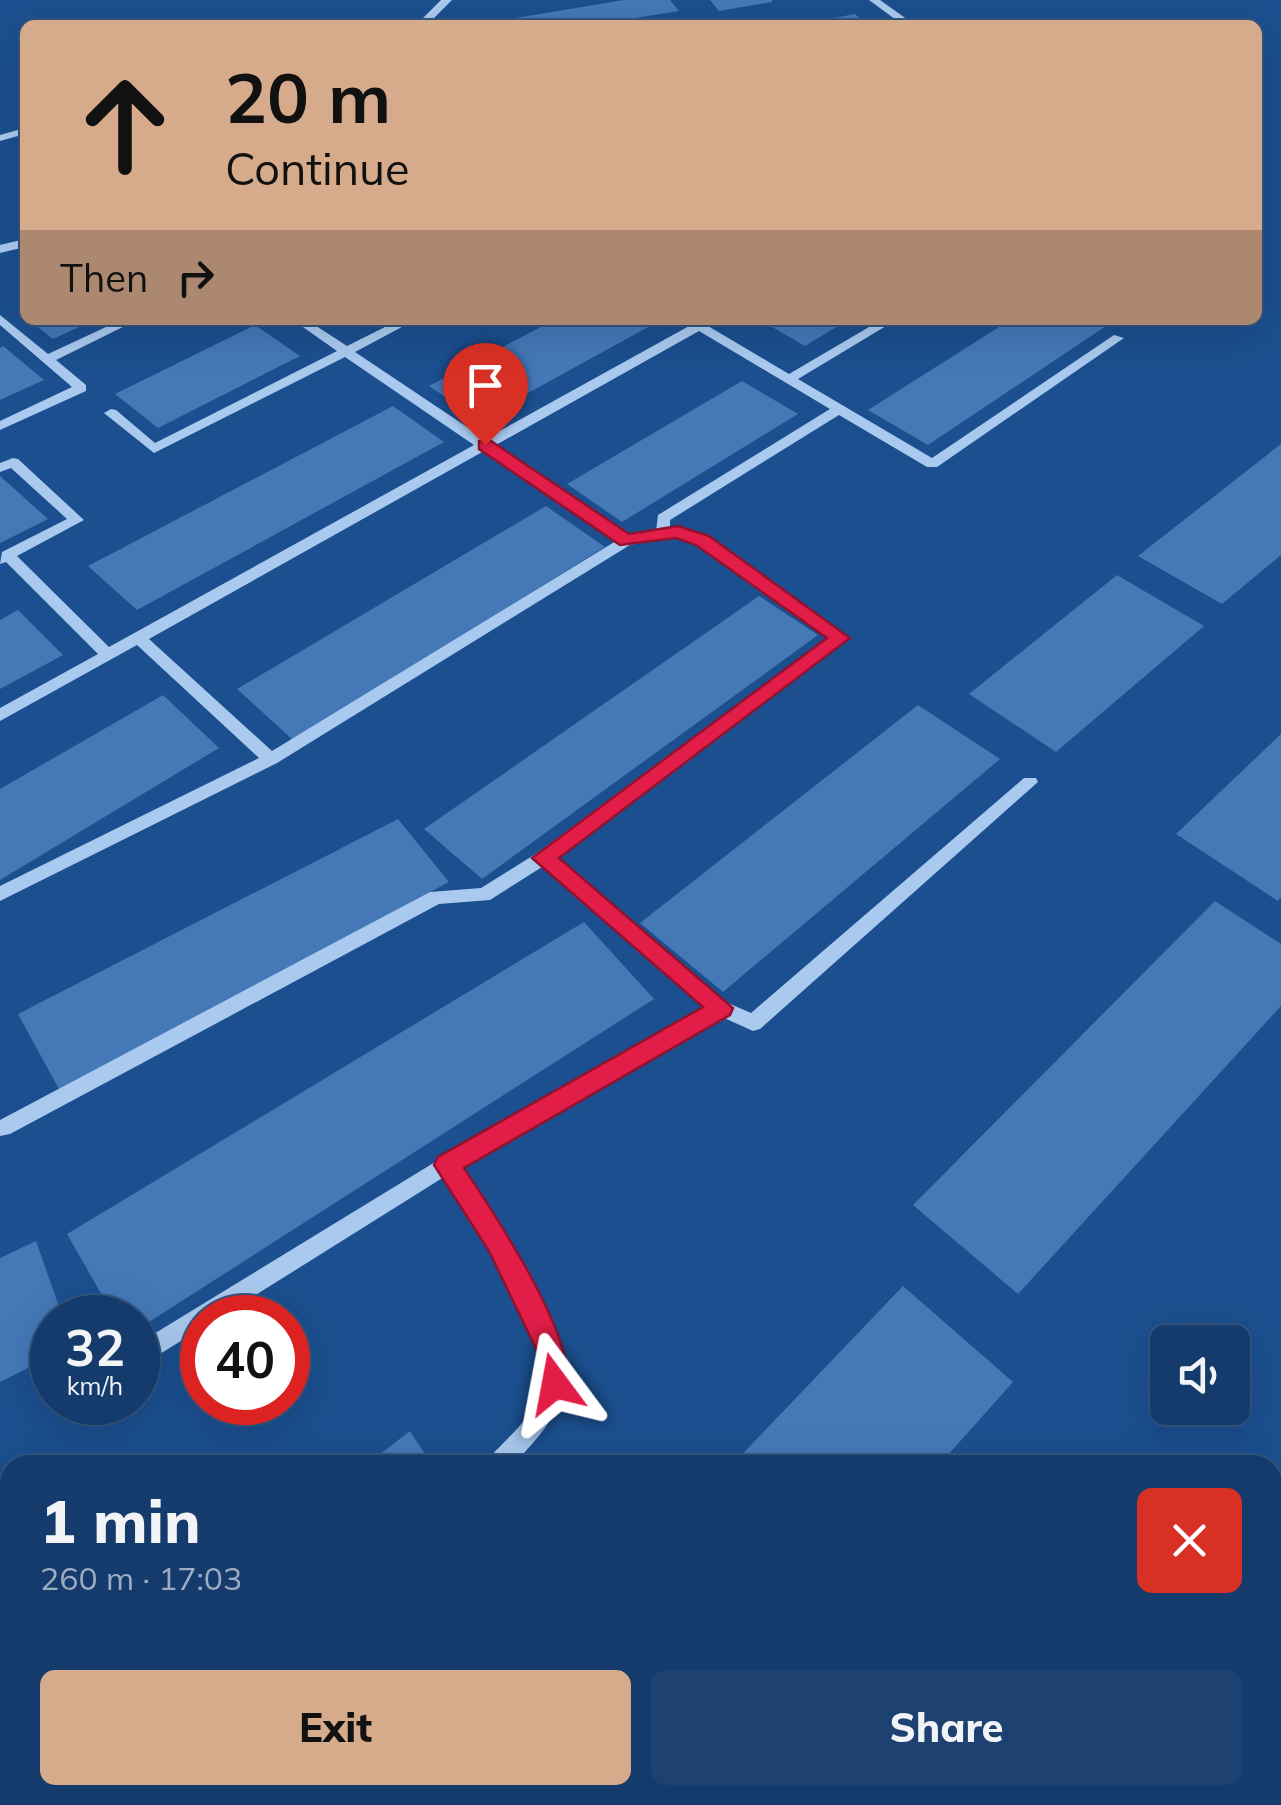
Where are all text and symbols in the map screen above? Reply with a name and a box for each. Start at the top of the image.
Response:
text: 20 m [225,53,391,141]
icon: ahead [60,60,190,190]
text: Continue [225,140,410,196]
icon: right [168,250,223,305]
text: Then [60,254,148,302]
pin [443,343,528,446]
icon: arrive [458,358,513,413]
speed limit sign: 40 [180,1295,310,1425]
text: 32 [65,1316,125,1379]
map controls [1150,1325,1250,1425]
button: sound [1150,1325,1250,1425]
position arrow [503,1332,607,1436]
text: km/h [67,1370,123,1401]
text: 1 min [40,1483,201,1558]
button: close [1137,1488,1242,1593]
text: 260 m · 17:03 [40,1558,242,1598]
button: Exit [40,1670,631,1785]
button: Share [651,1670,1242,1785]

